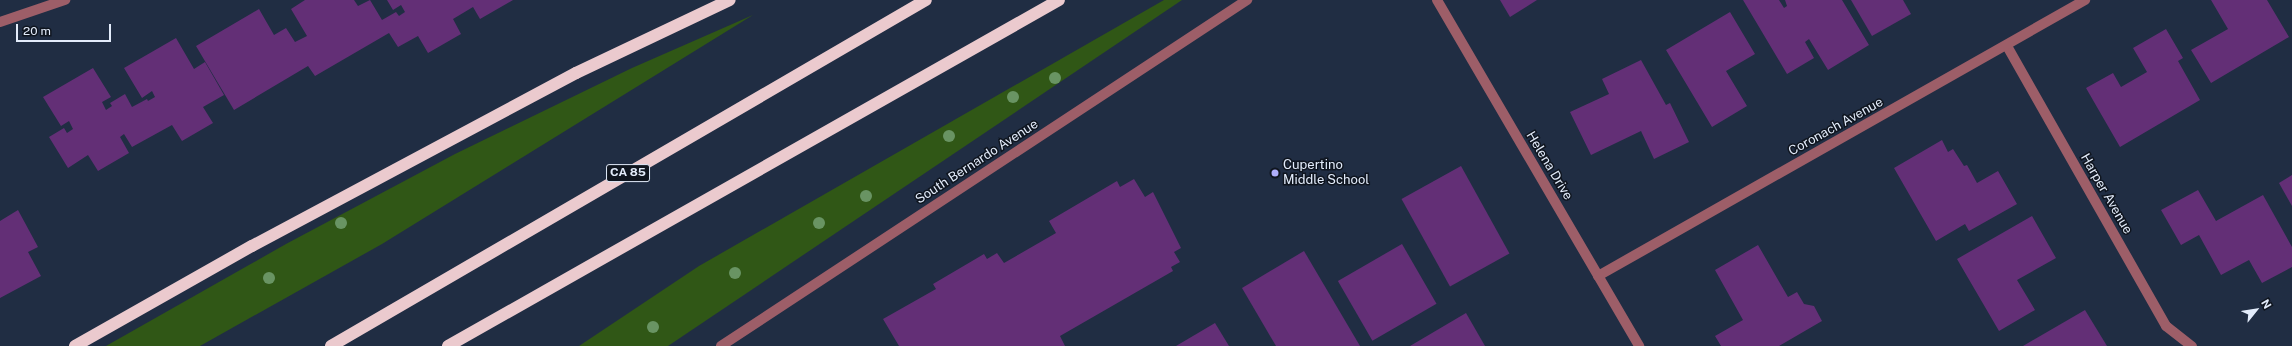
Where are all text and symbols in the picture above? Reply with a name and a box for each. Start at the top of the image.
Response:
scale bar [18,16,113,42]
text: 20 m [23,24,51,38]
street label: Coronach Avenue [1786,95,1886,159]
street label: South Bernardo Avenue [913,116,1041,208]
street label: Helena Drive [1522,129,1576,203]
street label: Harper Avenue [2077,151,2135,237]
place label: Cupertino Middle School [1283,158,1369,189]
road number: CA 85 [606,163,650,183]
marker: Cupertino Middle School [1270,168,1280,178]
north arrow [2236,290,2276,330]
text: N [2259,297,2274,311]

